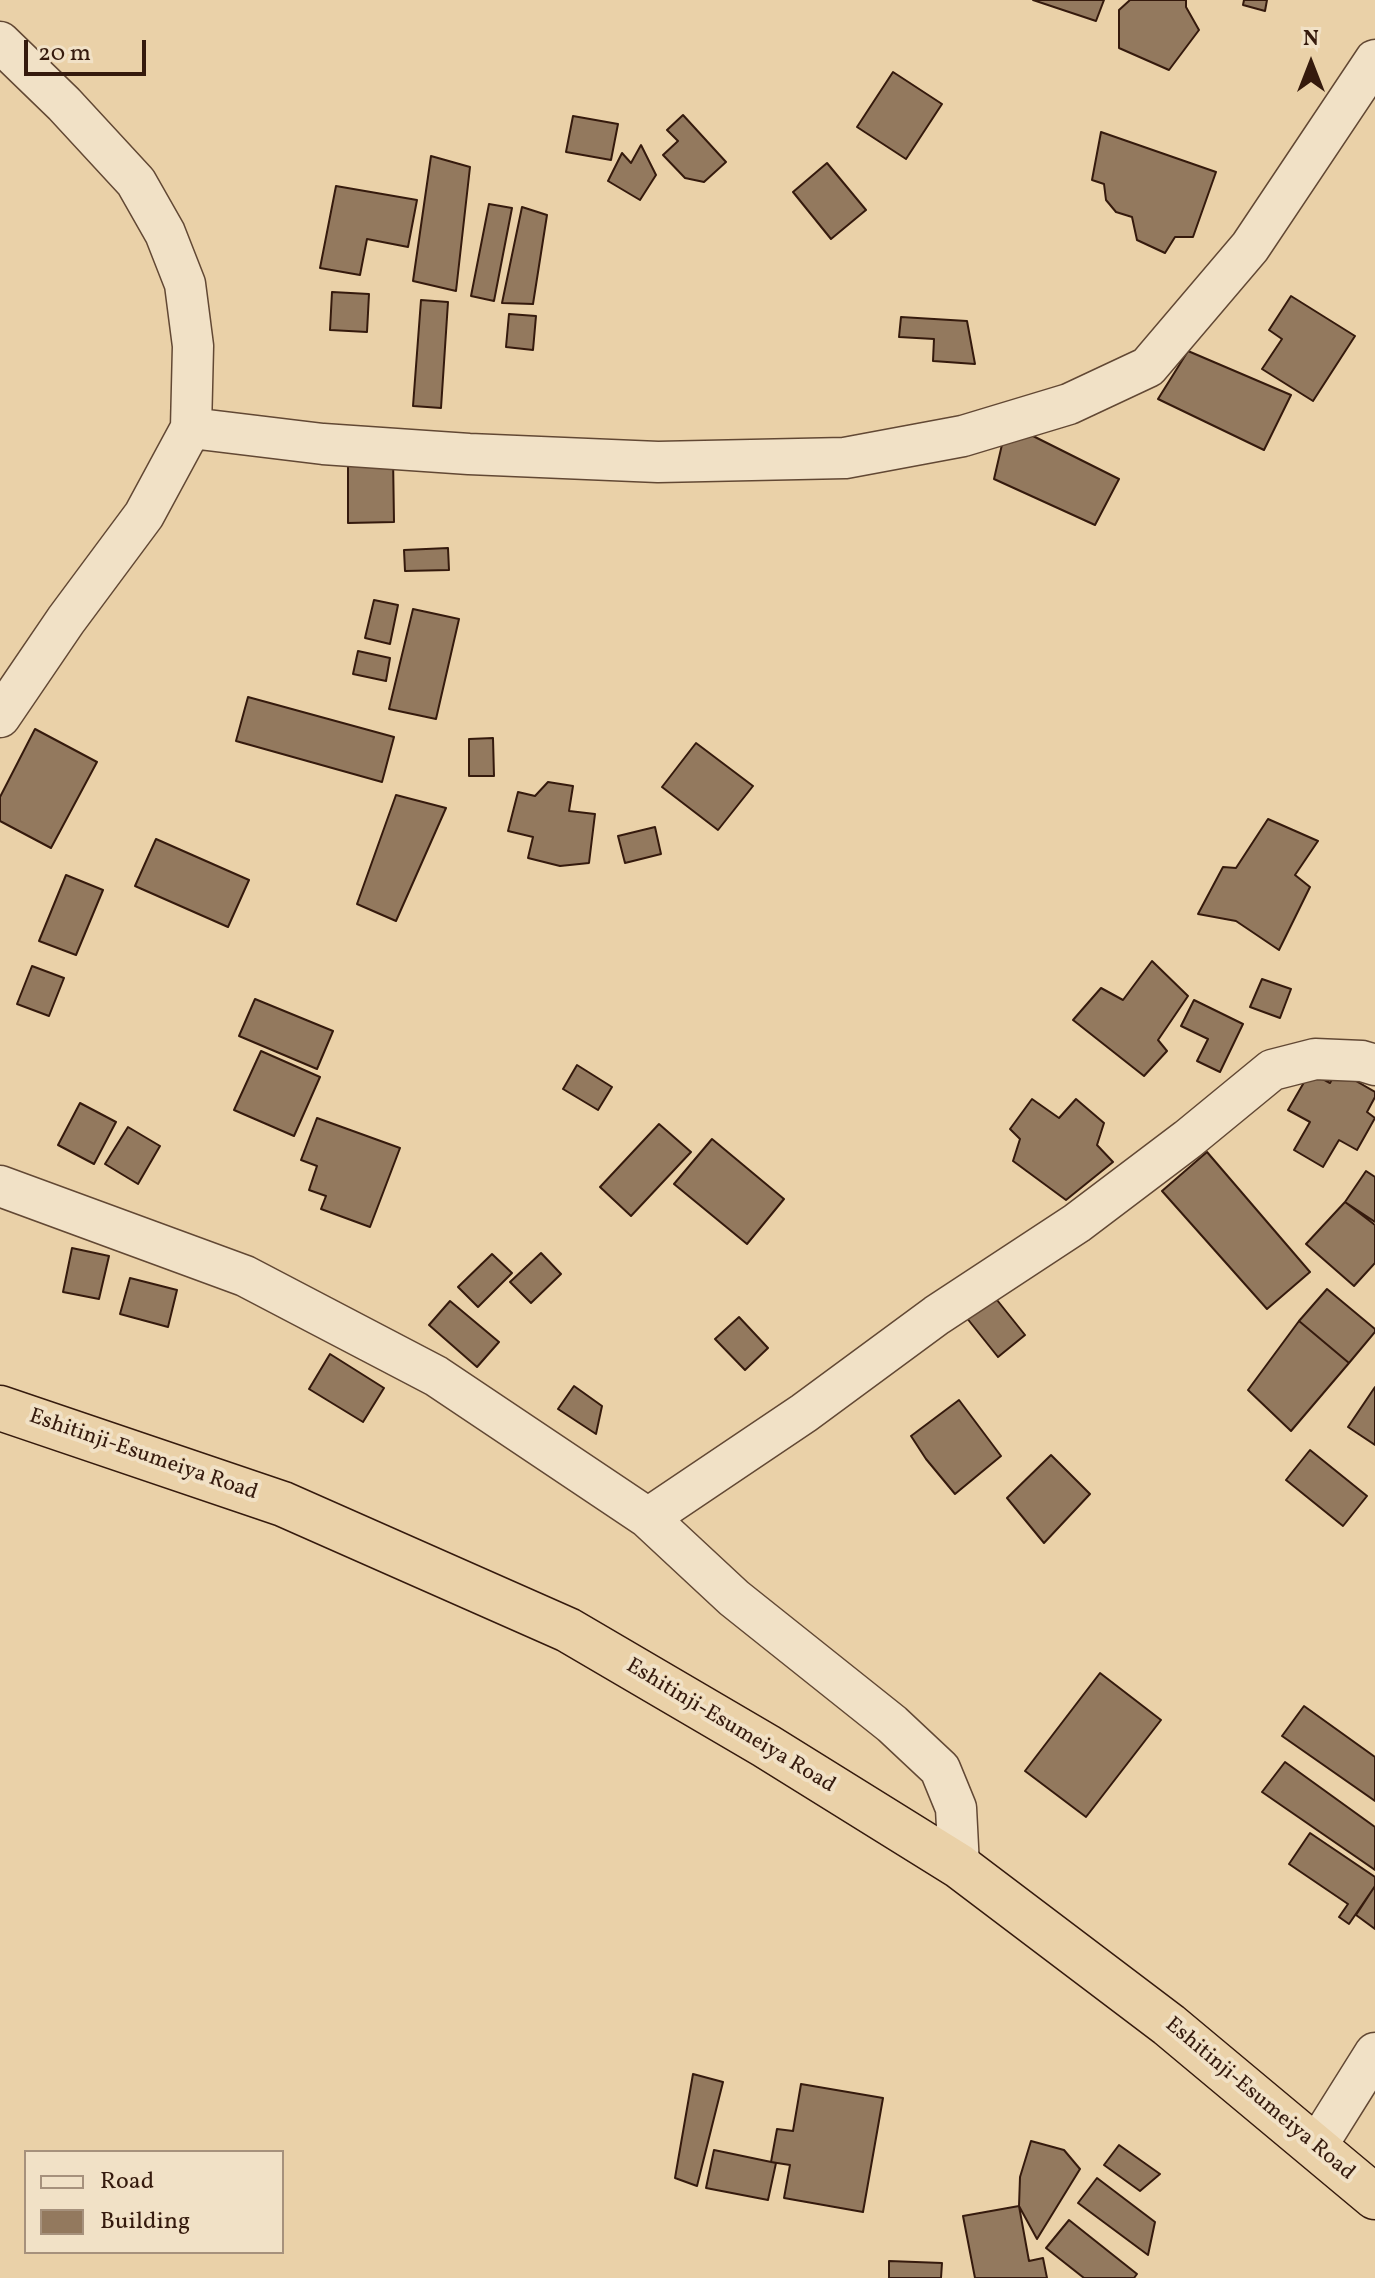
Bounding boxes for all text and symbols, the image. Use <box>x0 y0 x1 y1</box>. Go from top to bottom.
scale bar <box>28 24 150 74</box>
north arrow <box>1271 24 1351 104</box>
text: N <box>1303 24 1319 55</box>
text: 20 m <box>38 37 91 71</box>
street label: Eshitinji-Esumeiya Road <box>25 1404 261 1508</box>
street label: Eshitinji-Esumeiya Road <box>620 1654 840 1800</box>
street label: Eshitinji-Esumeiya Road <box>1159 2013 1359 2187</box>
legend <box>24 2150 284 2254</box>
text: Road <box>100 2165 154 2199</box>
text: Building <box>100 2205 190 2239</box>

